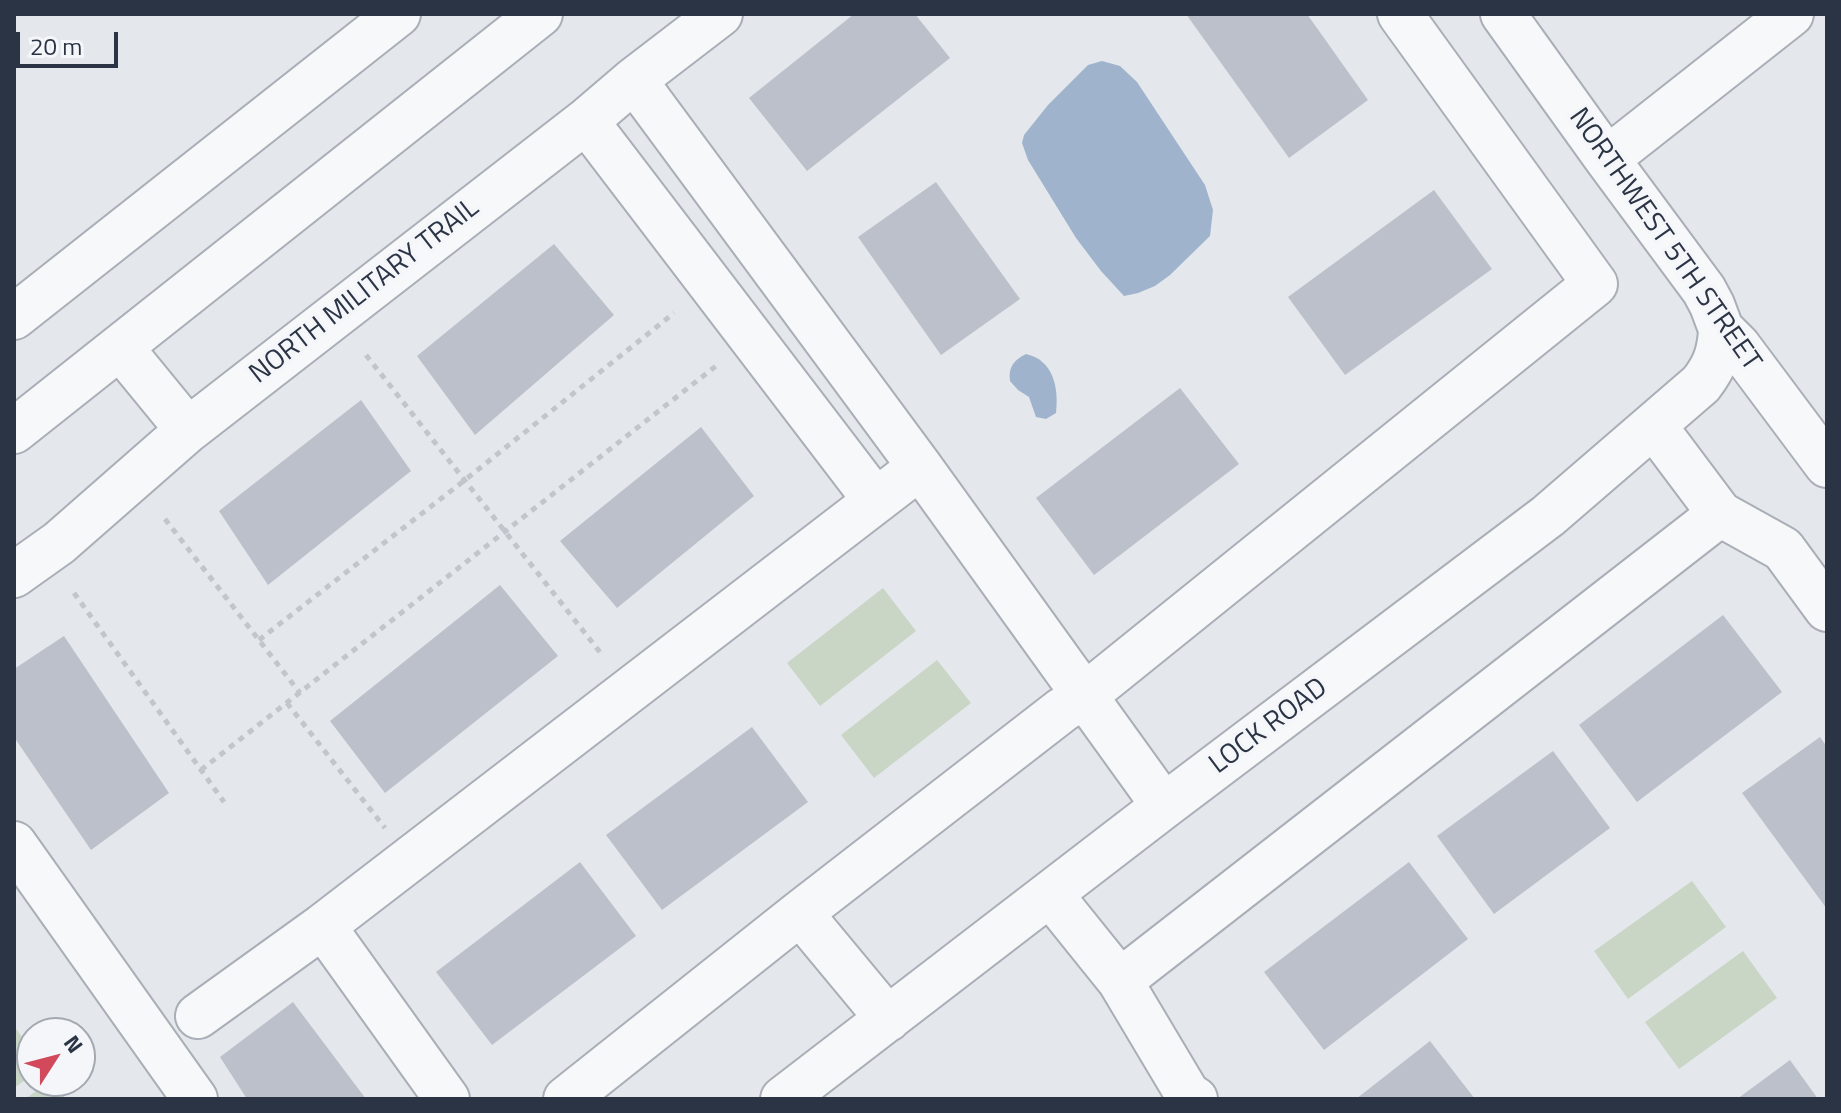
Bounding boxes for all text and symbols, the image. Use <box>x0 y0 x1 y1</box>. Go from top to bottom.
scale bar <box>20 16 122 66</box>
text: 20 m <box>30 28 82 64</box>
street label: NORTHWEST 5TH STREET <box>1561 102 1767 378</box>
street label: NORTH MILITARY TRAIL <box>244 192 486 392</box>
street label: LOCK ROAD <box>1203 672 1335 782</box>
north arrow <box>16 1017 96 1097</box>
text: N <box>56 1028 92 1060</box>

